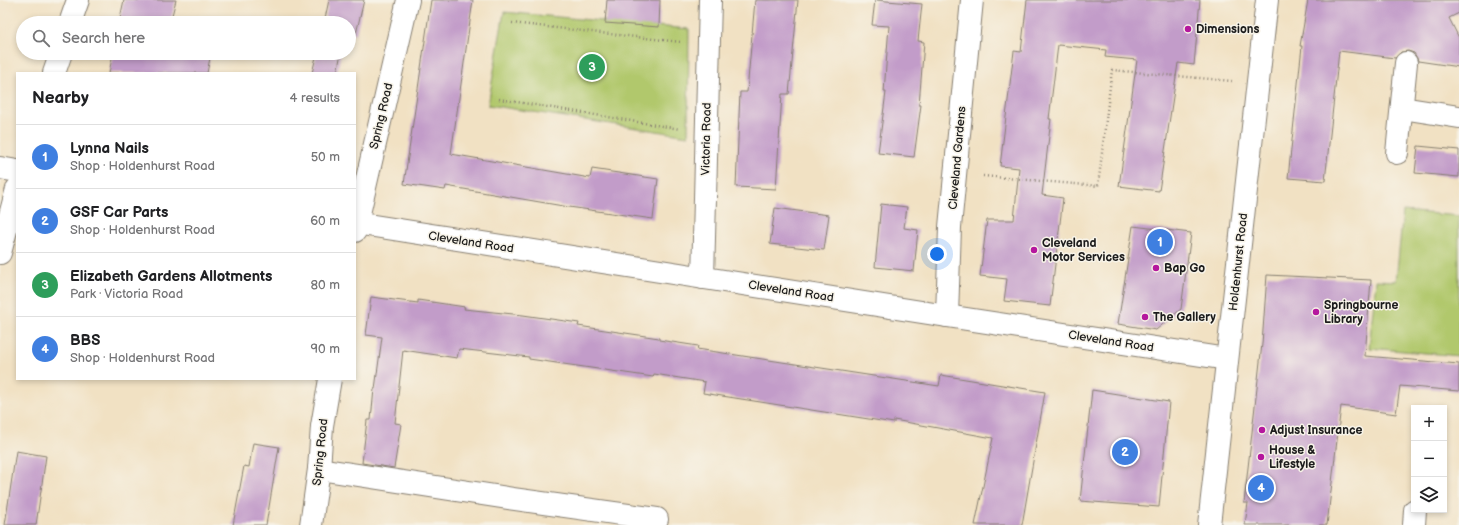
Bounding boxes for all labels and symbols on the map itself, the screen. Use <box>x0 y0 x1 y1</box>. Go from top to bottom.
place label: Dimensions <box>1196 22 1260 37</box>
marker: Dimensions <box>1183 24 1193 34</box>
pin: 3 <box>579 52 605 82</box>
street label: Spring Road <box>367 82 396 151</box>
street label: Victoria Road <box>698 102 715 176</box>
street label: Cleveland Gardens <box>946 106 969 210</box>
street label: Holdenhurst Road <box>1226 212 1251 312</box>
pin: 1 <box>1147 227 1173 257</box>
street label: Cleveland Road <box>427 228 515 257</box>
place label: Cleveland Motor Services <box>1042 236 1125 265</box>
your location <box>927 244 947 264</box>
marker: Cleveland Motor Services <box>1029 245 1039 255</box>
place label: Bap Go <box>1164 261 1205 276</box>
marker: Bap Go <box>1151 263 1161 273</box>
street label: Cleveland Road <box>747 277 835 306</box>
place label: Springbourne Library <box>1324 298 1399 327</box>
marker: Springbourne Library <box>1311 307 1321 317</box>
place label: The Gallery <box>1153 310 1216 325</box>
marker: The Gallery <box>1140 312 1150 322</box>
street label: Cleveland Road <box>1067 327 1155 356</box>
street label: Spring Road <box>310 418 331 486</box>
place label: Adjust Insurance <box>1269 423 1363 438</box>
marker: Adjust Insurance <box>1257 425 1267 435</box>
pin: 2 <box>1112 437 1138 467</box>
place label: House & Lifestyle <box>1269 443 1315 472</box>
marker: House & Lifestyle <box>1256 452 1266 462</box>
pin: 4 <box>1248 473 1274 503</box>

